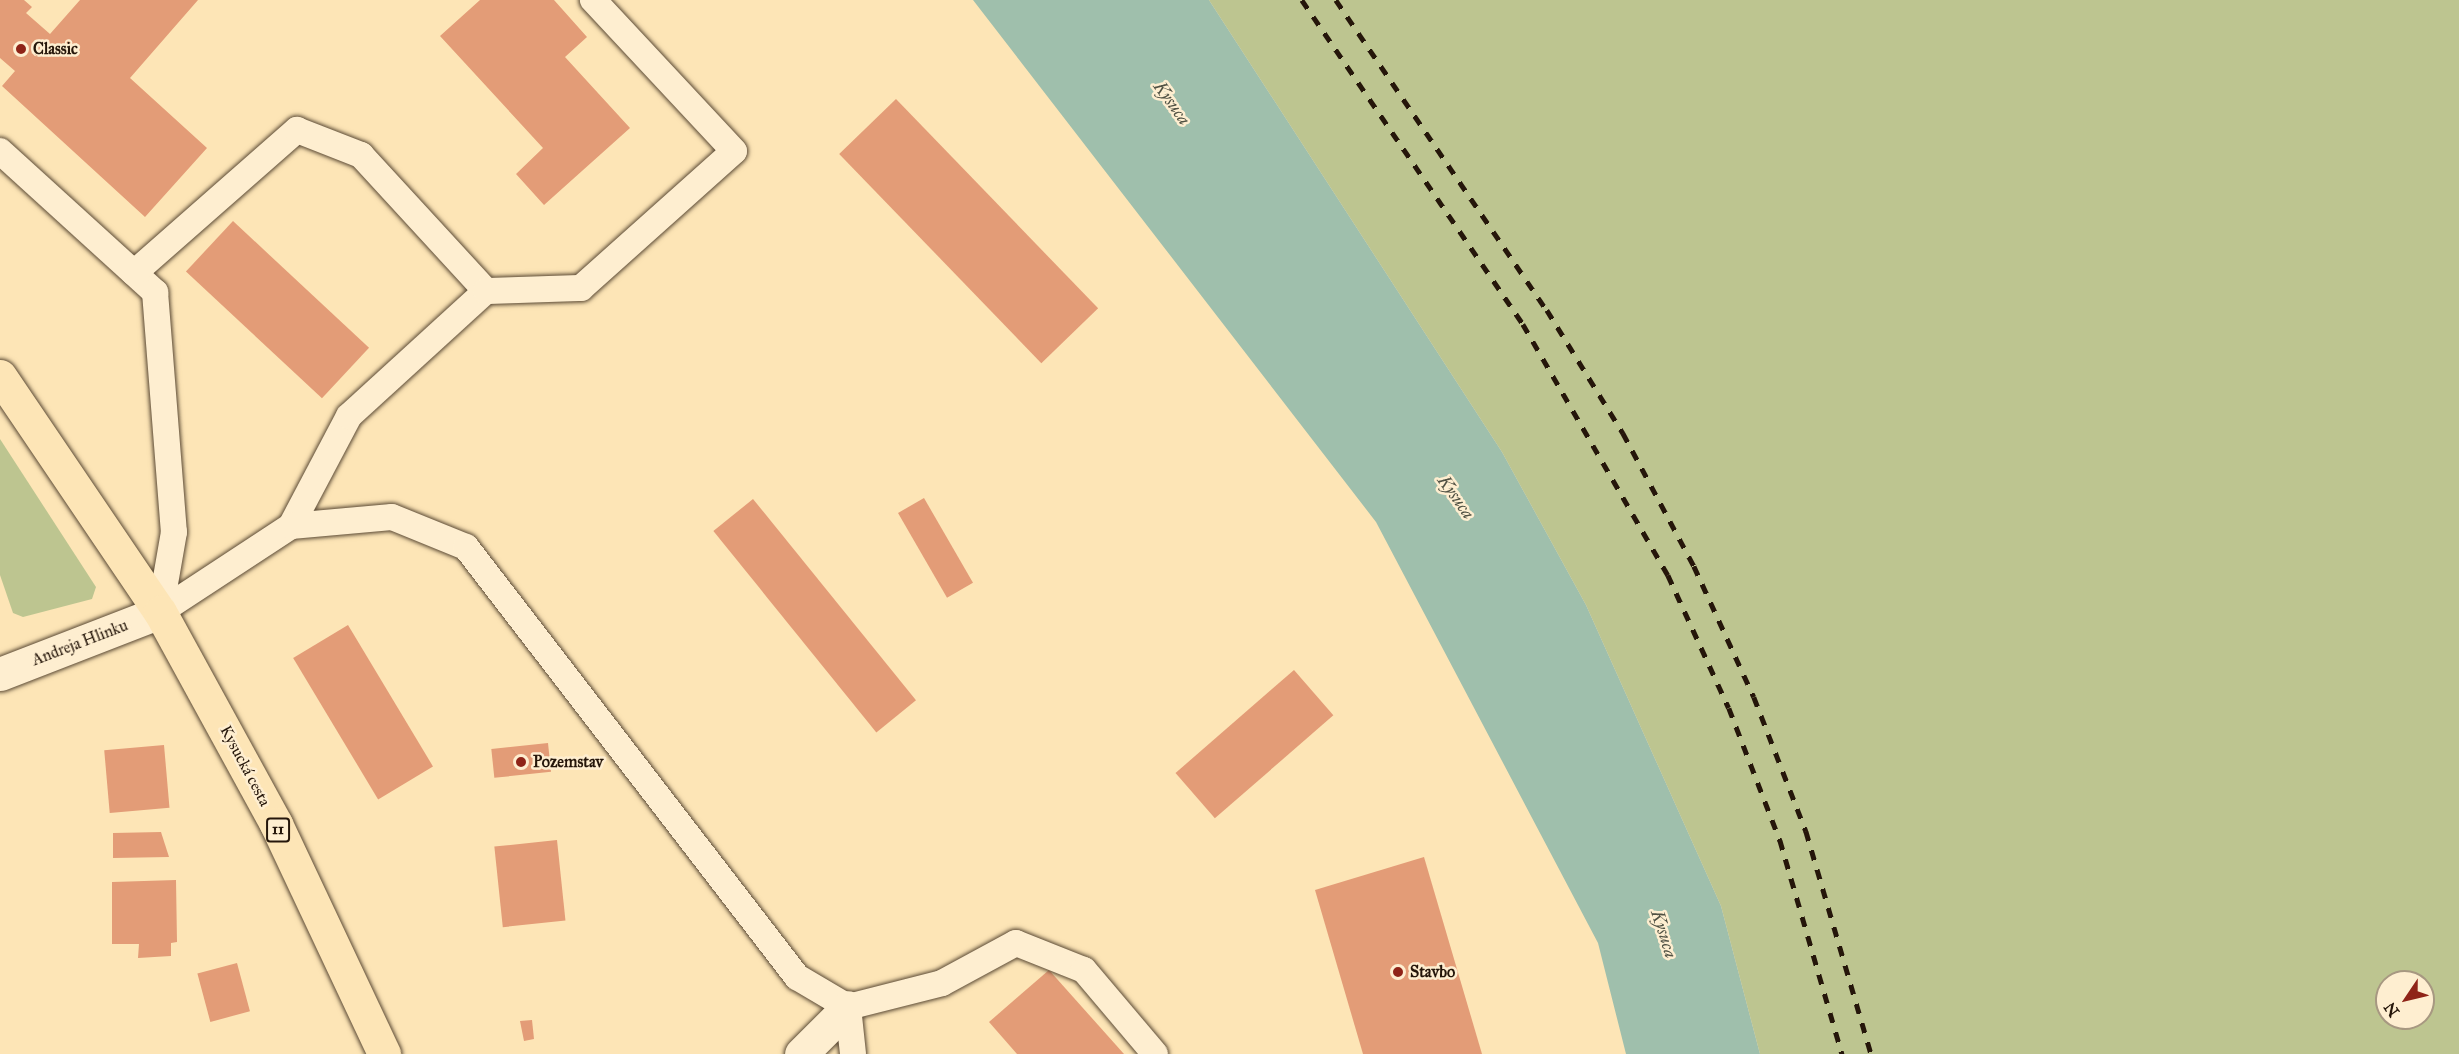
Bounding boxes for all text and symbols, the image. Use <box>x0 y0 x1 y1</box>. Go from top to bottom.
place label: Classic <box>33 39 78 59</box>
marker: Classic <box>14 42 28 56</box>
water label: Kysuca <box>1149 77 1195 129</box>
water label: Kysuca <box>1433 471 1479 523</box>
street label: Andreja Hlinku <box>29 616 131 670</box>
street label: Kysucká cesta <box>216 722 274 810</box>
place label: Pozemstav <box>533 752 603 772</box>
marker: Pozemstav <box>514 755 528 769</box>
road number: 11 <box>266 818 290 842</box>
water label: Kysuca <box>1646 907 1682 961</box>
place label: Stavbo <box>1410 962 1455 982</box>
marker: Stavbo <box>1391 965 1405 979</box>
north arrow <box>2375 970 2435 1030</box>
text: N <box>2380 998 2403 1020</box>

